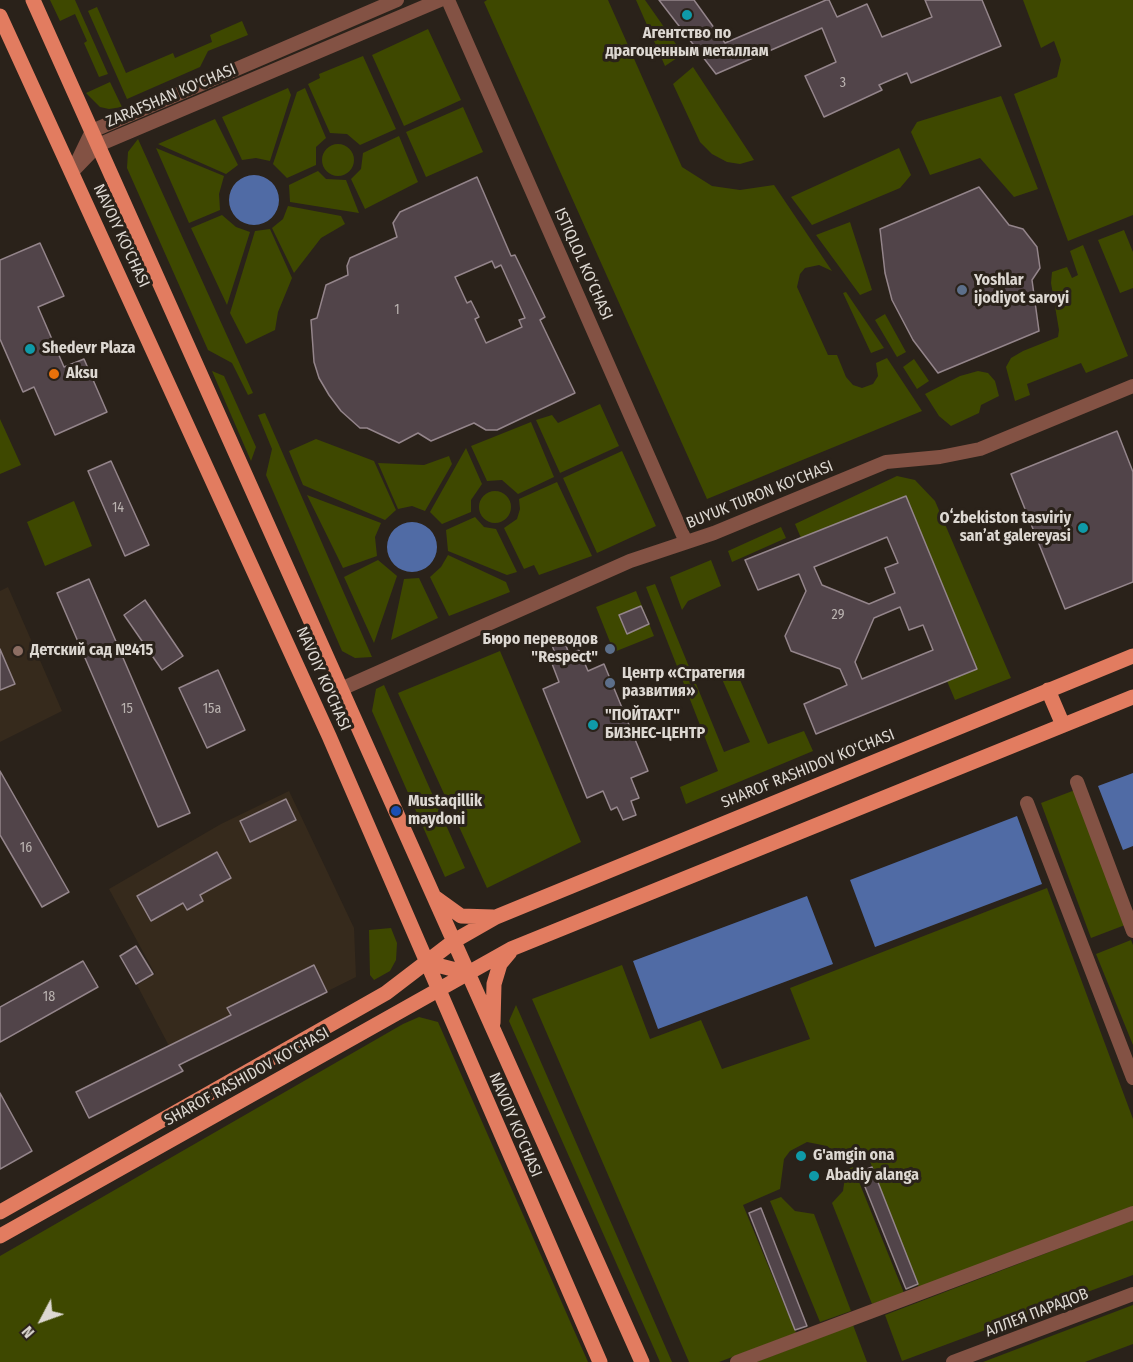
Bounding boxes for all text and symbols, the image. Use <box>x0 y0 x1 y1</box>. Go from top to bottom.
marker: Агентство по драгоценным металлам <box>680 8 694 22</box>
place label: Агентство по драгоценным металлам <box>605 24 769 62</box>
street label: ZARAFSHAN KO'CHASI <box>103 60 239 132</box>
house number: 3 <box>840 75 846 91</box>
street label: NAVOIY KO'CHASI <box>89 181 153 291</box>
street label: ISTIQLOL KO‘CHASI <box>550 205 616 323</box>
place label: Yoshlar ijodiyot saroyi <box>974 271 1069 309</box>
marker: Yoshlar ijodiyot saroyi <box>955 283 969 297</box>
house number: 1 <box>394 302 400 318</box>
place label: Shedevr Plaza <box>42 339 135 359</box>
marker: Shedevr Plaza <box>23 342 37 356</box>
place label: Aksu <box>66 364 98 384</box>
marker: Aksu <box>47 367 61 381</box>
street label: BUYUK TURON KO'CHASI <box>684 457 836 533</box>
house number: 14 <box>112 500 124 516</box>
place label: Oʻzbekiston tasviriy sanʼat galereyasi <box>940 509 1071 547</box>
marker: Oʻzbekiston tasviriy sanʼat galereyasi <box>1076 521 1090 535</box>
house number: 29 <box>832 607 844 623</box>
street label: NAVOIY KO'CHASI <box>291 624 355 734</box>
place label: Бюро переводов "Respect" <box>483 630 598 668</box>
place label: Детский сад №415 <box>30 641 153 661</box>
marker: Бюро переводов "Respect" <box>603 642 617 656</box>
marker: Детский сад №415 <box>11 644 25 658</box>
place label: Центр «Стратегия развития» <box>622 664 745 702</box>
marker: Центр «Стратегия развития» <box>603 676 617 690</box>
house number: 15 <box>121 701 133 717</box>
house number: 15a <box>203 701 221 717</box>
place label: "ПОЙТАХТ" БИЗНЕС-ЦЕНТР <box>605 706 705 744</box>
marker: "ПОЙТАХТ" БИЗНЕС-ЦЕНТР <box>586 718 600 732</box>
street label: SHAROF RASHIDOV KO'CHASI <box>718 725 898 813</box>
place label: Mustaqillik maydoni <box>408 792 482 830</box>
marker: Mustaqillik maydoni <box>389 804 403 818</box>
house number: 16 <box>20 840 32 856</box>
house number: 18 <box>43 989 55 1005</box>
street label: SHAROF RASHIDOV KO'CHASI <box>161 1024 333 1130</box>
street label: NAVOIY KO'CHASI <box>484 1070 546 1180</box>
place label: G'amgin ona <box>813 1146 894 1166</box>
marker: G'amgin ona <box>794 1149 808 1163</box>
place label: Abadiy alanga <box>826 1166 919 1186</box>
marker: Abadiy alanga <box>807 1169 821 1183</box>
street label: АЛЛЕЯ ПАРАДОВ <box>983 1285 1091 1341</box>
north arrow <box>12 1290 72 1350</box>
text: N <box>18 1322 38 1342</box>

